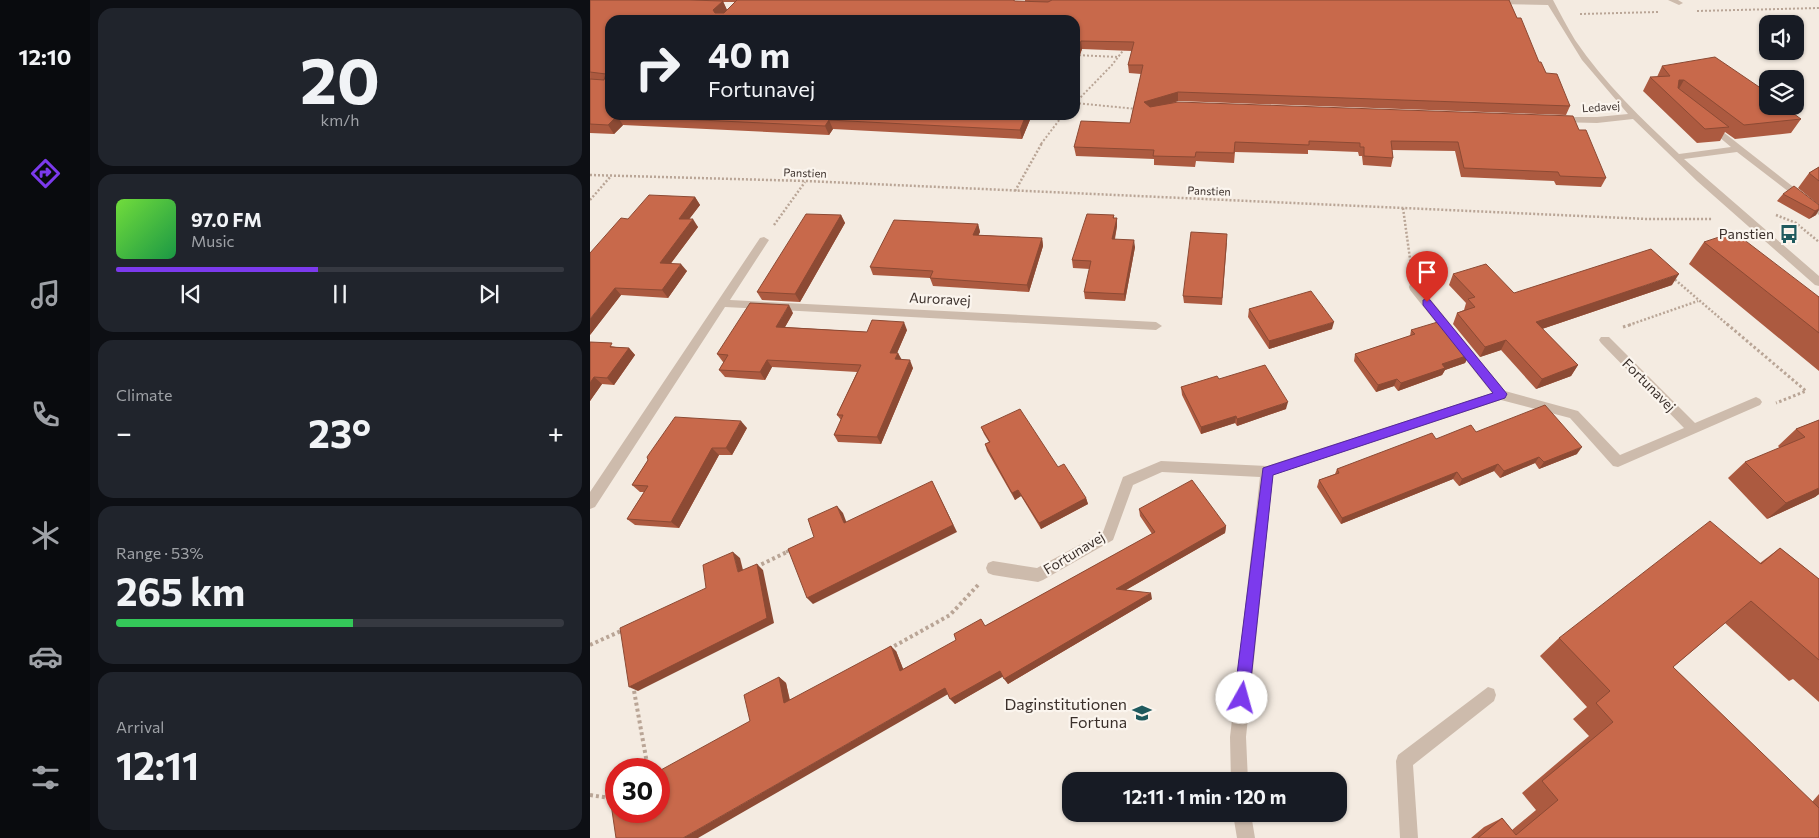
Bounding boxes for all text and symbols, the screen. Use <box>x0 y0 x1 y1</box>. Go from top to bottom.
map controls <box>1759 15 1804 115</box>
button: sound <box>1759 15 1804 60</box>
text: 40 m <box>708 32 790 75</box>
icon: right <box>625 35 690 100</box>
text: 20 <box>300 38 380 117</box>
text: 12:10 <box>19 43 71 70</box>
button: layers <box>1759 70 1804 115</box>
text: Fortunavej <box>708 75 815 102</box>
street label: Ledavej <box>1581 99 1621 114</box>
text: km/h <box>321 110 359 129</box>
icon: directions <box>28 156 63 191</box>
street label: Panstien <box>783 165 827 180</box>
street label: Panstien <box>1187 183 1231 198</box>
text: 97.0 FM <box>191 208 262 231</box>
bus stop icon: Panstien <box>1778 223 1800 245</box>
place label: Panstien <box>1719 225 1774 242</box>
text: Music <box>191 231 235 250</box>
pin <box>1406 251 1448 302</box>
icon: arrive <box>1413 258 1441 286</box>
icon: music <box>28 277 63 312</box>
icon: previous <box>177 280 205 308</box>
icon: pause <box>326 280 354 308</box>
icon: next <box>475 280 503 308</box>
street label: Auroravej <box>909 288 971 309</box>
street label: Fortunavej <box>1619 354 1680 415</box>
text: Climate <box>116 385 172 404</box>
icon: phone <box>28 397 63 432</box>
text: 23° <box>308 409 371 456</box>
text: − <box>116 415 132 449</box>
text: + <box>548 415 564 449</box>
icon: climate <box>28 518 63 553</box>
street label: Fortunavej <box>1040 528 1107 577</box>
text: Range · 53% <box>116 543 203 562</box>
text: 265 km <box>116 567 245 614</box>
icon: car <box>28 639 63 674</box>
position arrow <box>1215 671 1267 723</box>
place label: Daginstitutionen Fortuna <box>1004 694 1127 731</box>
school or university icon: Daginstitutionen Fortuna <box>1131 702 1153 724</box>
text: Arrival <box>116 717 164 736</box>
text: 12:11 <box>116 741 199 788</box>
speed limit sign: 30 <box>605 758 670 823</box>
icon: filters <box>28 760 63 795</box>
text: 12:11 · 1 min · 120 m <box>1123 785 1286 808</box>

